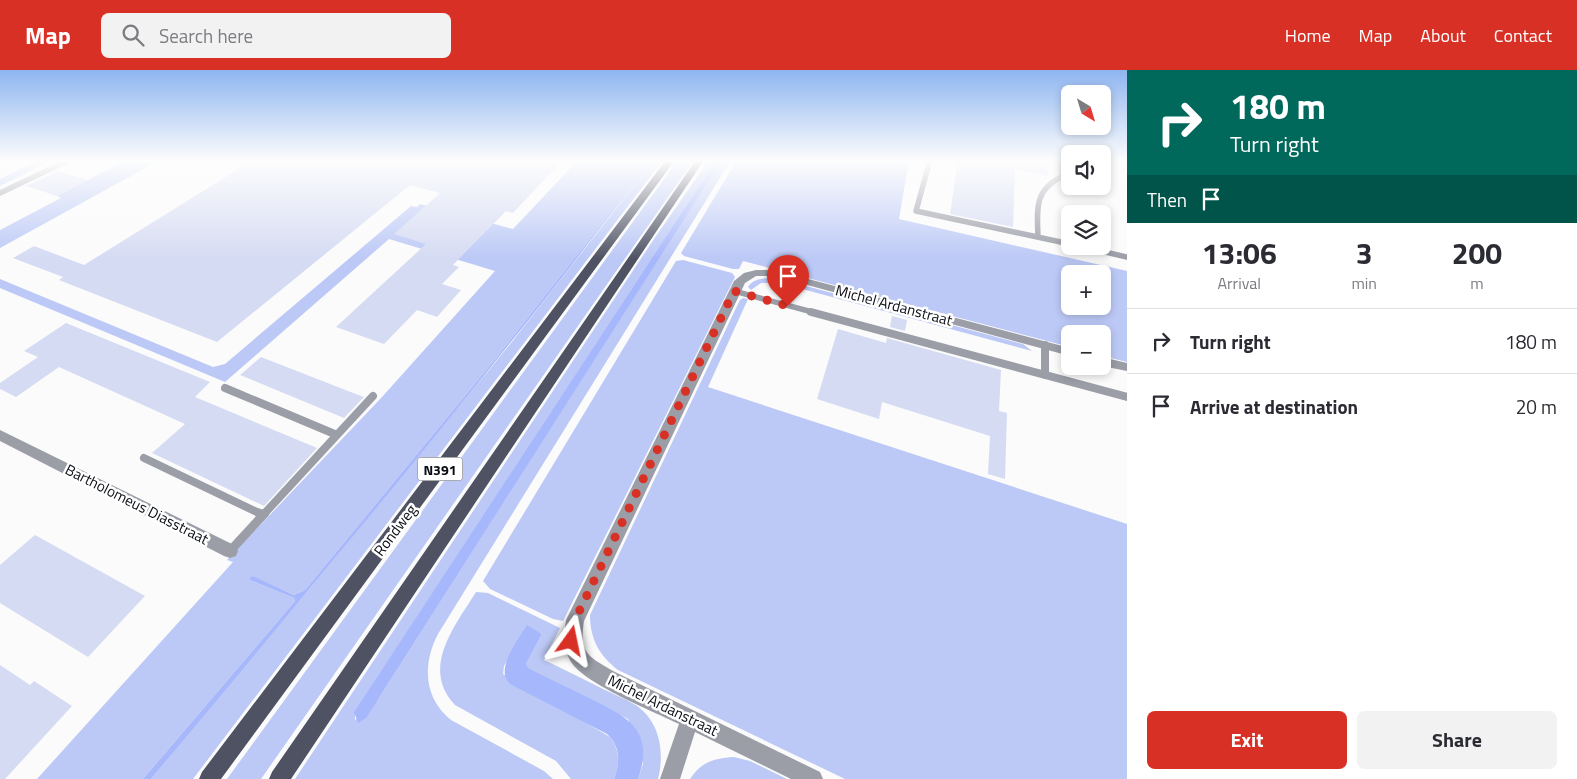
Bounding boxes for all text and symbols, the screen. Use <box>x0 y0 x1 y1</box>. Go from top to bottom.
search box <box>101 13 451 58</box>
text: Map <box>25 17 71 53</box>
icon: search <box>119 21 147 49</box>
text: Search here <box>159 21 253 50</box>
text: Home <box>1285 22 1331 49</box>
text: Map <box>1359 22 1392 49</box>
text: About <box>1420 22 1466 49</box>
text: Contact <box>1494 22 1552 49</box>
text: 180 m <box>1230 79 1326 133</box>
north arrow <box>1061 85 1111 135</box>
map controls <box>1061 85 1111 375</box>
icon: right <box>1147 90 1212 155</box>
text: Turn right <box>1230 127 1319 161</box>
button: sound <box>1061 145 1111 195</box>
text: Then <box>1147 185 1187 214</box>
icon: arrive <box>1197 185 1225 213</box>
button: layers <box>1061 205 1111 255</box>
text: 13:06 <box>1202 230 1277 276</box>
text: 3 <box>1356 230 1373 276</box>
text: 200 <box>1452 230 1502 276</box>
pin <box>767 255 809 306</box>
icon: arrive <box>774 262 802 290</box>
button: + <box>1061 265 1111 315</box>
text: Arrival <box>1218 271 1261 295</box>
text: min <box>1351 271 1377 295</box>
text: m <box>1470 271 1484 295</box>
street label: Michel Ardanstraat <box>833 278 956 332</box>
button: − <box>1061 325 1111 375</box>
icon: right <box>1147 327 1175 355</box>
text: Turn right <box>1190 327 1271 356</box>
text: 180 m <box>1505 327 1557 356</box>
icon: arrive <box>1147 392 1175 420</box>
text: Arrive at destination <box>1190 392 1358 421</box>
text: 20 m <box>1516 392 1557 421</box>
street label: Bartholomeus Diasstraat <box>61 458 213 550</box>
road number: N391 <box>418 458 462 480</box>
street label: Rondweg <box>368 499 422 561</box>
position arrow <box>544 614 596 666</box>
street label: Michel Ardanstraat <box>604 668 723 742</box>
button: Exit <box>1147 711 1347 769</box>
button: Share <box>1357 711 1557 769</box>

